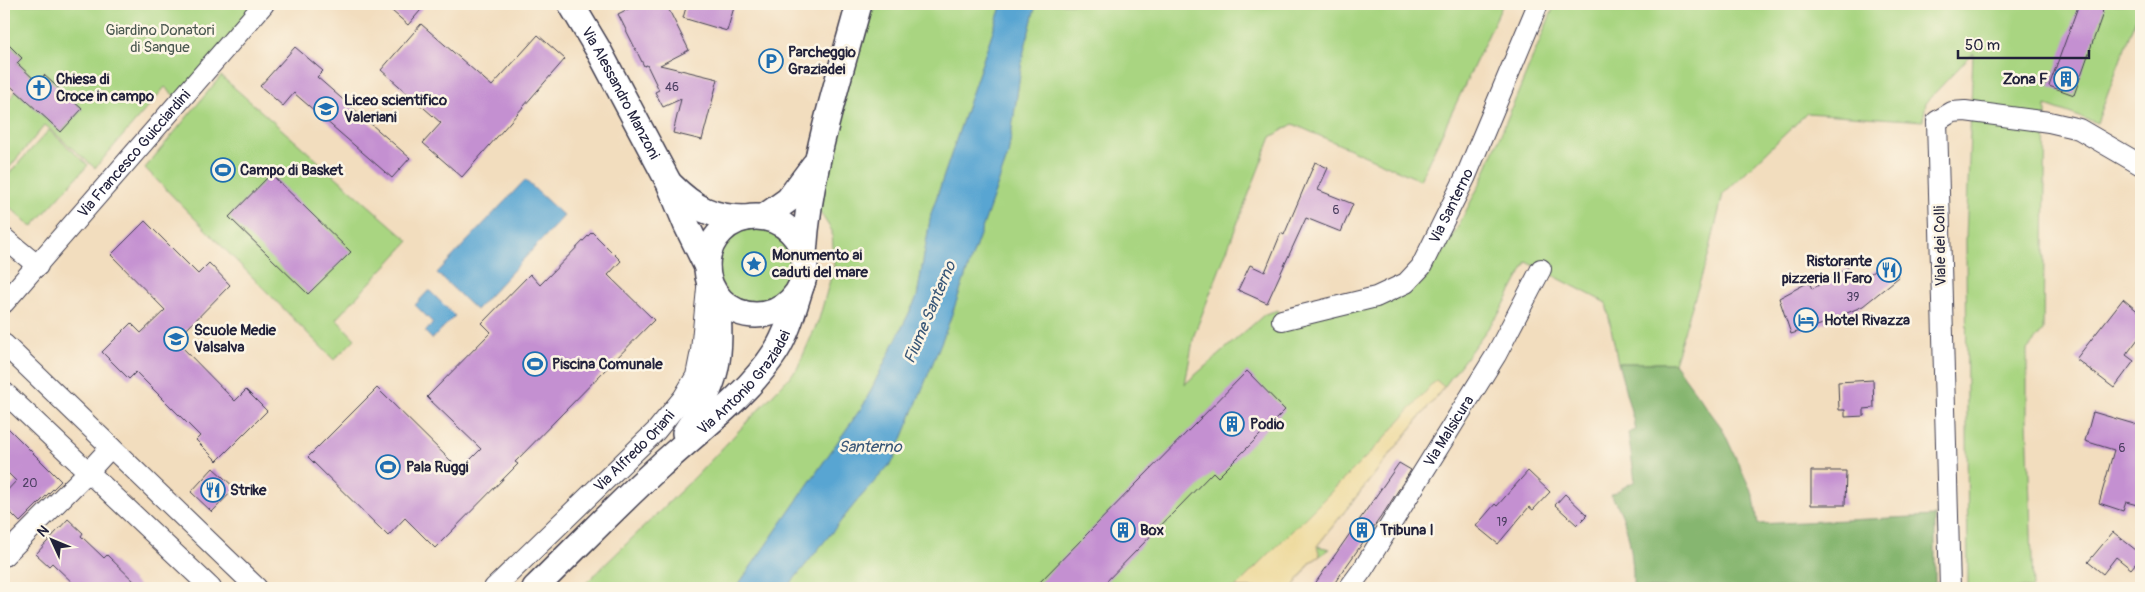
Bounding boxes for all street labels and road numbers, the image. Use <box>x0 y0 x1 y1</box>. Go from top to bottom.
street label: Via Alessandro Manzoni <box>577 24 664 163</box>
street label: Via Francesco Guicciardini <box>74 86 195 222</box>
street label: Via Santerno <box>1425 166 1478 247</box>
street label: Viale dei Colli <box>1930 205 1951 287</box>
street label: Via Antonio Graziadei <box>694 327 795 439</box>
street label: Via Malsicura <box>1420 392 1478 470</box>
street label: Via Alfredo Oriani <box>590 406 679 496</box>

